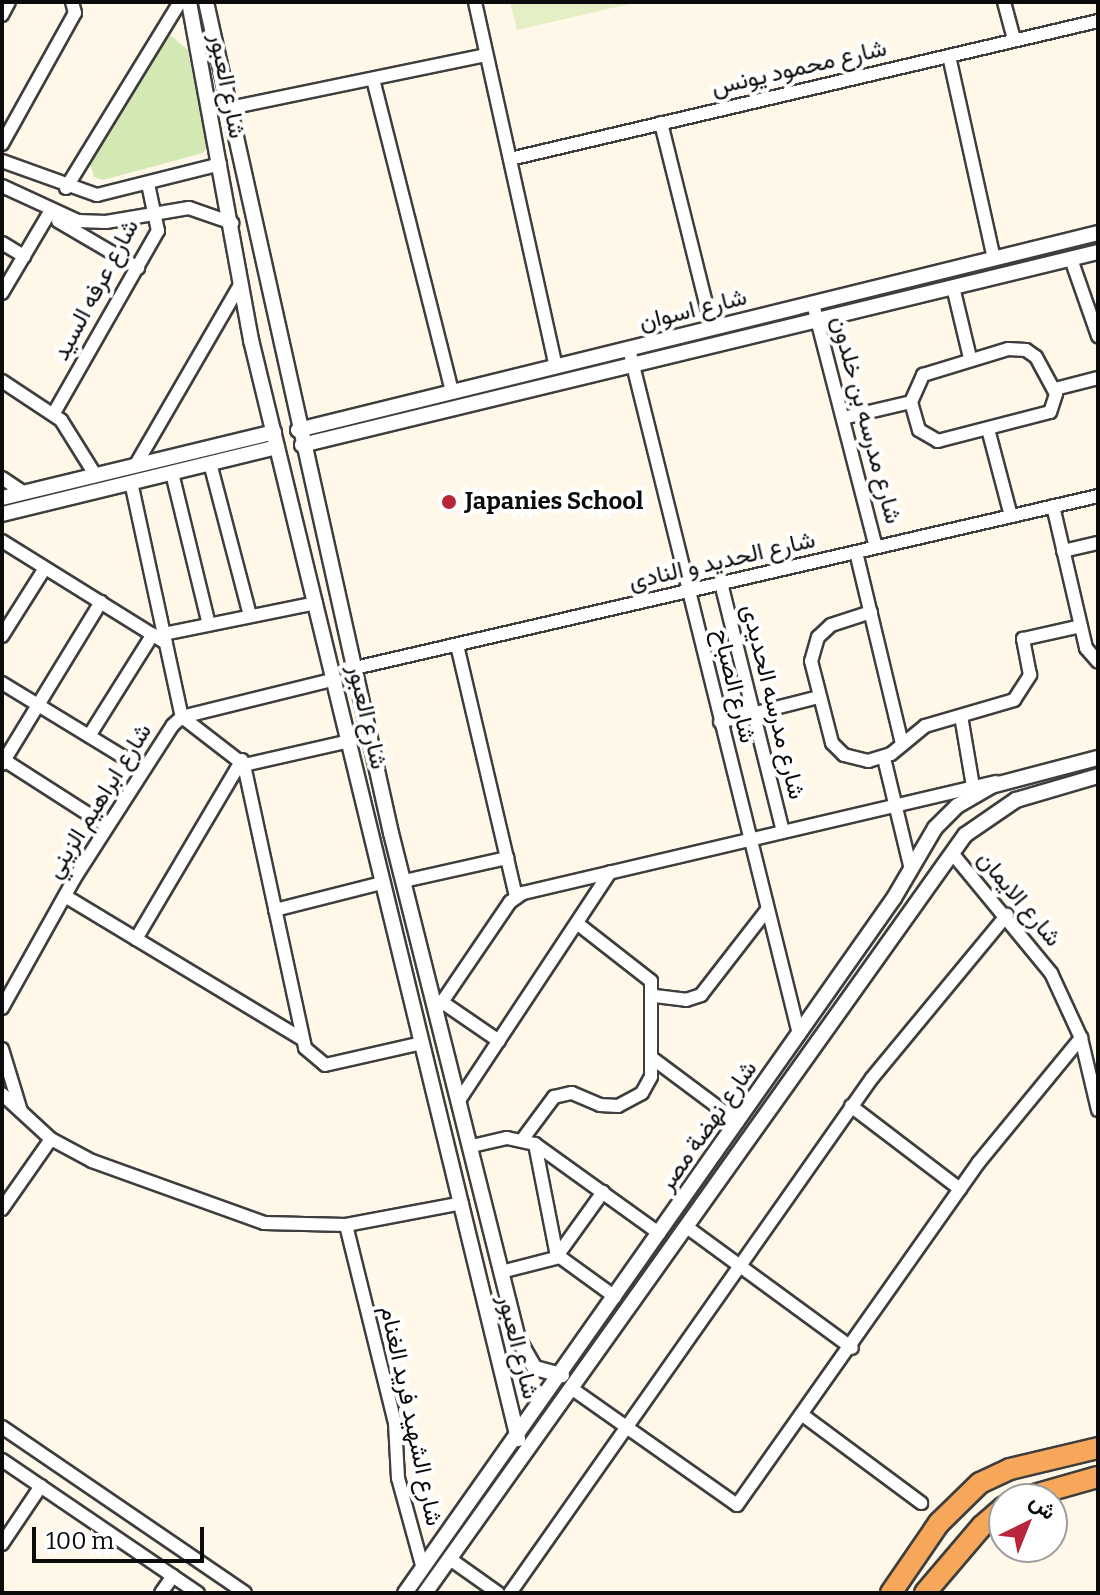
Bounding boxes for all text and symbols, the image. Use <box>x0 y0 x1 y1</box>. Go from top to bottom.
street label: شارع العبور <box>203 31 251 141</box>
street label: شارع محمود يونس <box>709 34 889 102</box>
street label: شارع عرفه السيد <box>47 215 145 365</box>
street label: شارع اسوان <box>636 283 750 337</box>
street label: شارع مدرسه بن خلدون <box>824 313 908 527</box>
place label: Japanies School <box>465 488 644 516</box>
marker: Japanies School <box>440 493 458 511</box>
street label: شارع الحديد و النادى <box>626 526 818 596</box>
street label: شارع مدرسه الحديدى <box>735 602 811 802</box>
street label: شارع الصباح <box>706 626 762 746</box>
street label: شارع العبور <box>341 662 393 772</box>
street label: شارع ابراهيم الزيني <box>40 718 158 884</box>
street label: شارع الايمان <box>971 845 1067 953</box>
street label: شارع نهضة مصر <box>652 1055 764 1197</box>
street label: شارع العبور <box>491 1292 545 1402</box>
street label: شارع الشهيد فريد الغنام <box>374 1303 448 1529</box>
north arrow <box>988 1483 1068 1563</box>
text: ش <box>1024 1488 1062 1525</box>
scale bar <box>36 1511 208 1561</box>
text: 100 m <box>46 1527 114 1555</box>

